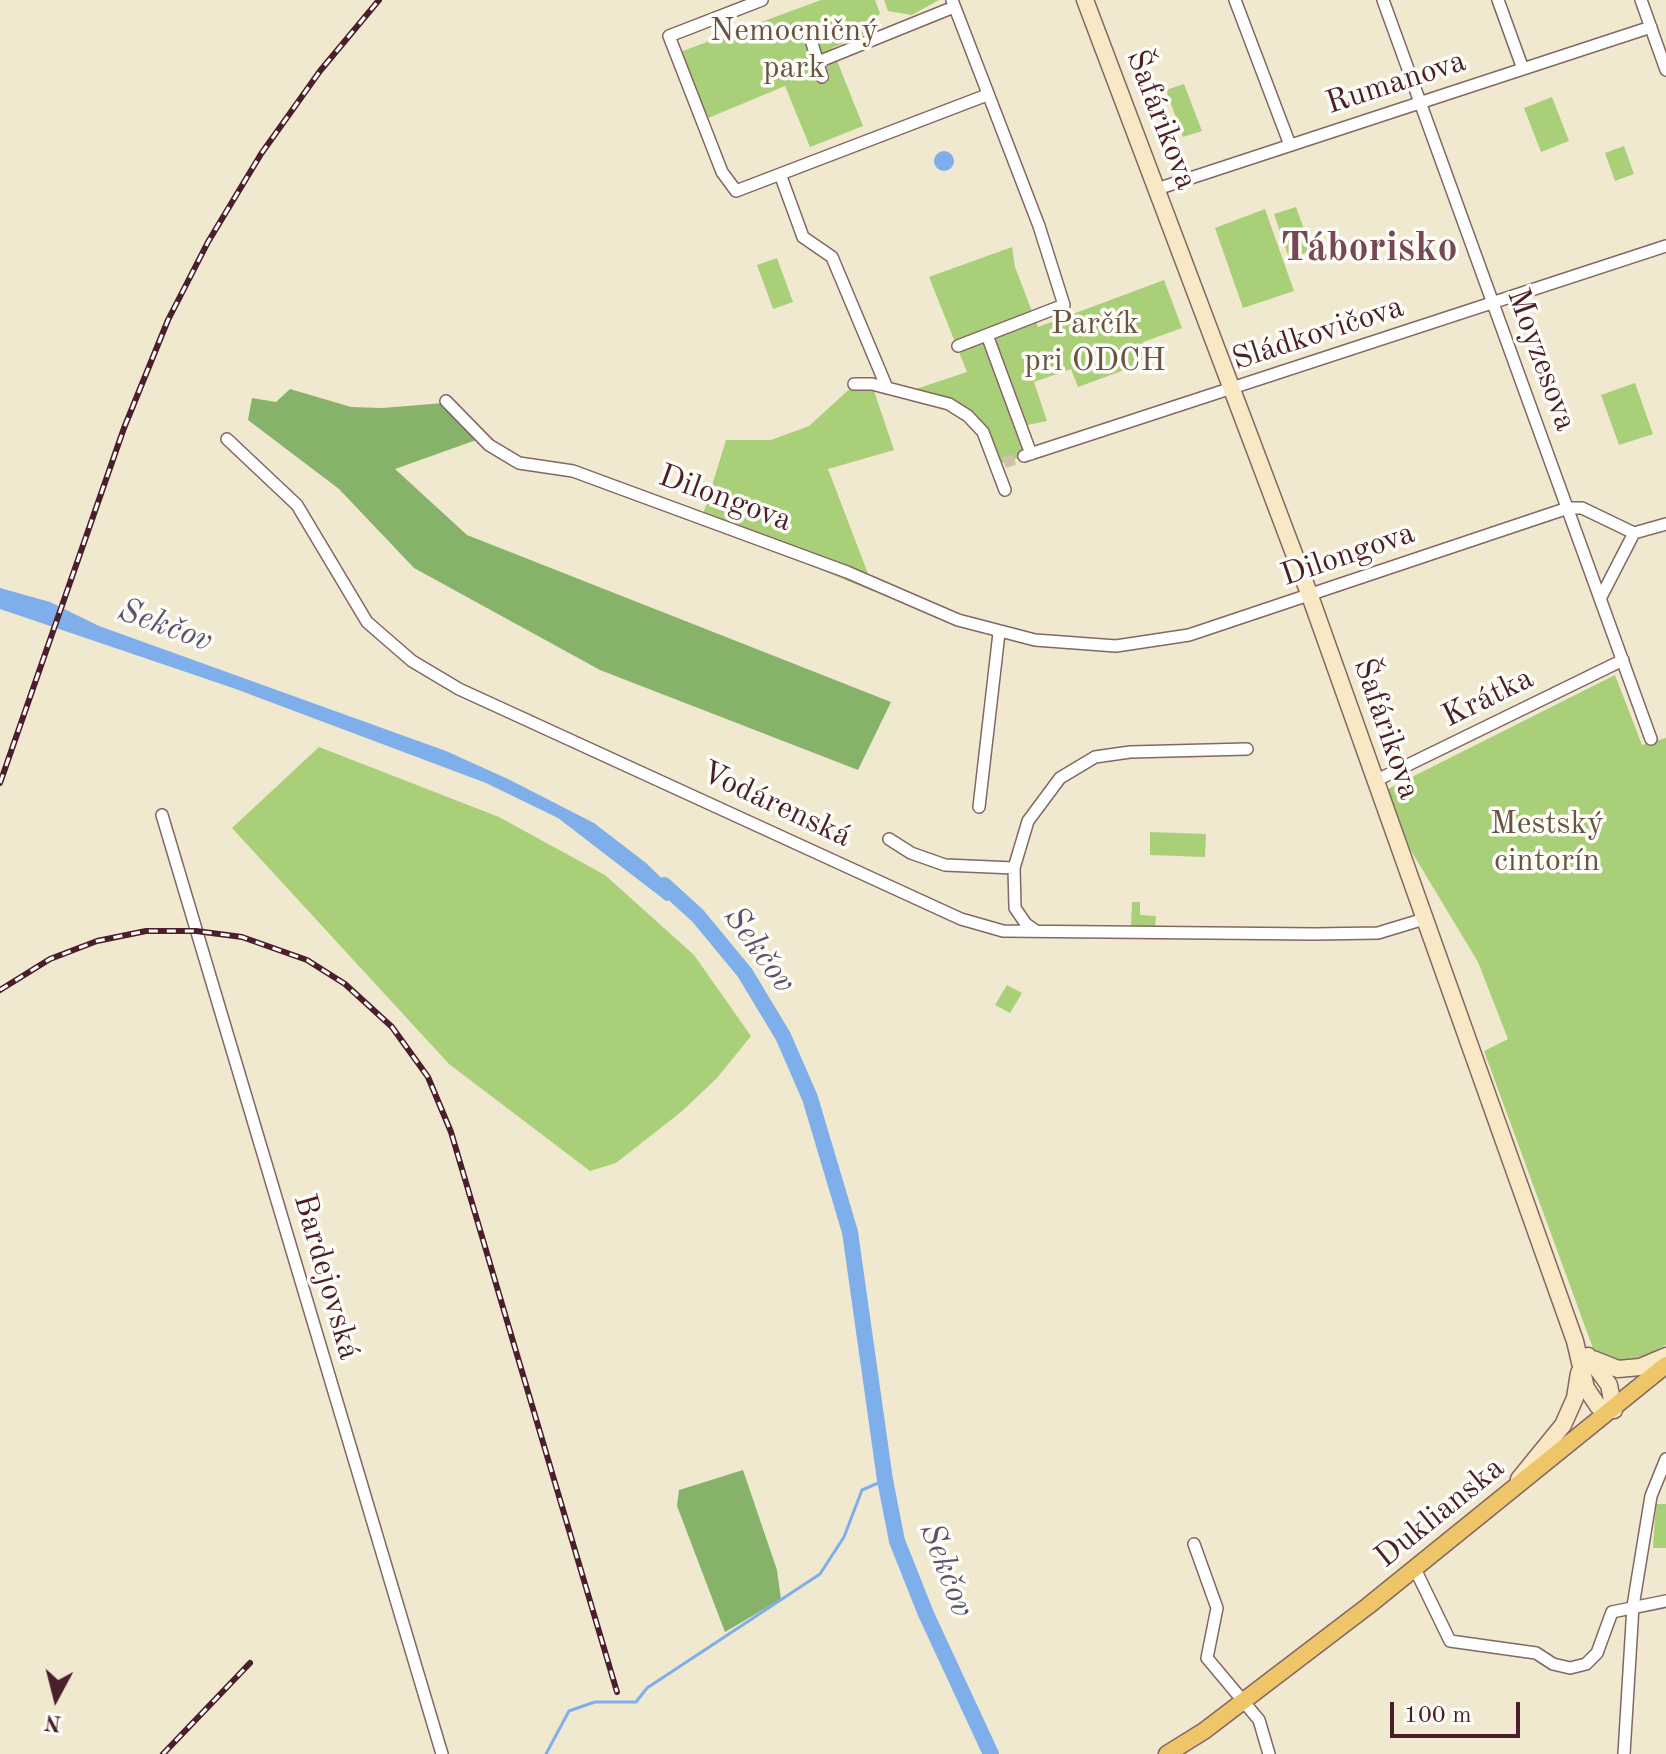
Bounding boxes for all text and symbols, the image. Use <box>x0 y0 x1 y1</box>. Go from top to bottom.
park label: Nemocničný park <box>710 13 878 88</box>
street label: Rumanova <box>1321 42 1471 124</box>
street label: Šafárikova <box>1117 45 1205 195</box>
district label: Táborisko <box>1280 226 1458 274</box>
street label: Moyzesova <box>1498 284 1584 436</box>
street label: Sládkovičova <box>1227 288 1409 380</box>
park label: Parčík pri ODCH <box>1024 306 1166 381</box>
street label: Dilongova <box>653 457 797 541</box>
street label: Dilongova <box>1276 514 1420 596</box>
water label: Sekčov <box>112 590 218 662</box>
street label: Šafárikova <box>1344 653 1428 805</box>
street label: Krátka <box>1436 660 1540 736</box>
street label: Vodárenská <box>695 753 857 857</box>
park label: Mestský cintorín <box>1490 806 1604 881</box>
water label: Sekčov <box>714 899 804 1001</box>
street label: Bardejovská <box>284 1190 368 1364</box>
street label: Duklianska <box>1368 1449 1512 1577</box>
water label: Sekčov <box>910 1517 982 1623</box>
north arrow <box>16 1658 96 1738</box>
scale bar <box>1394 1686 1524 1736</box>
text: 100 m <box>1404 1704 1472 1728</box>
text: N <box>43 1710 63 1734</box>

